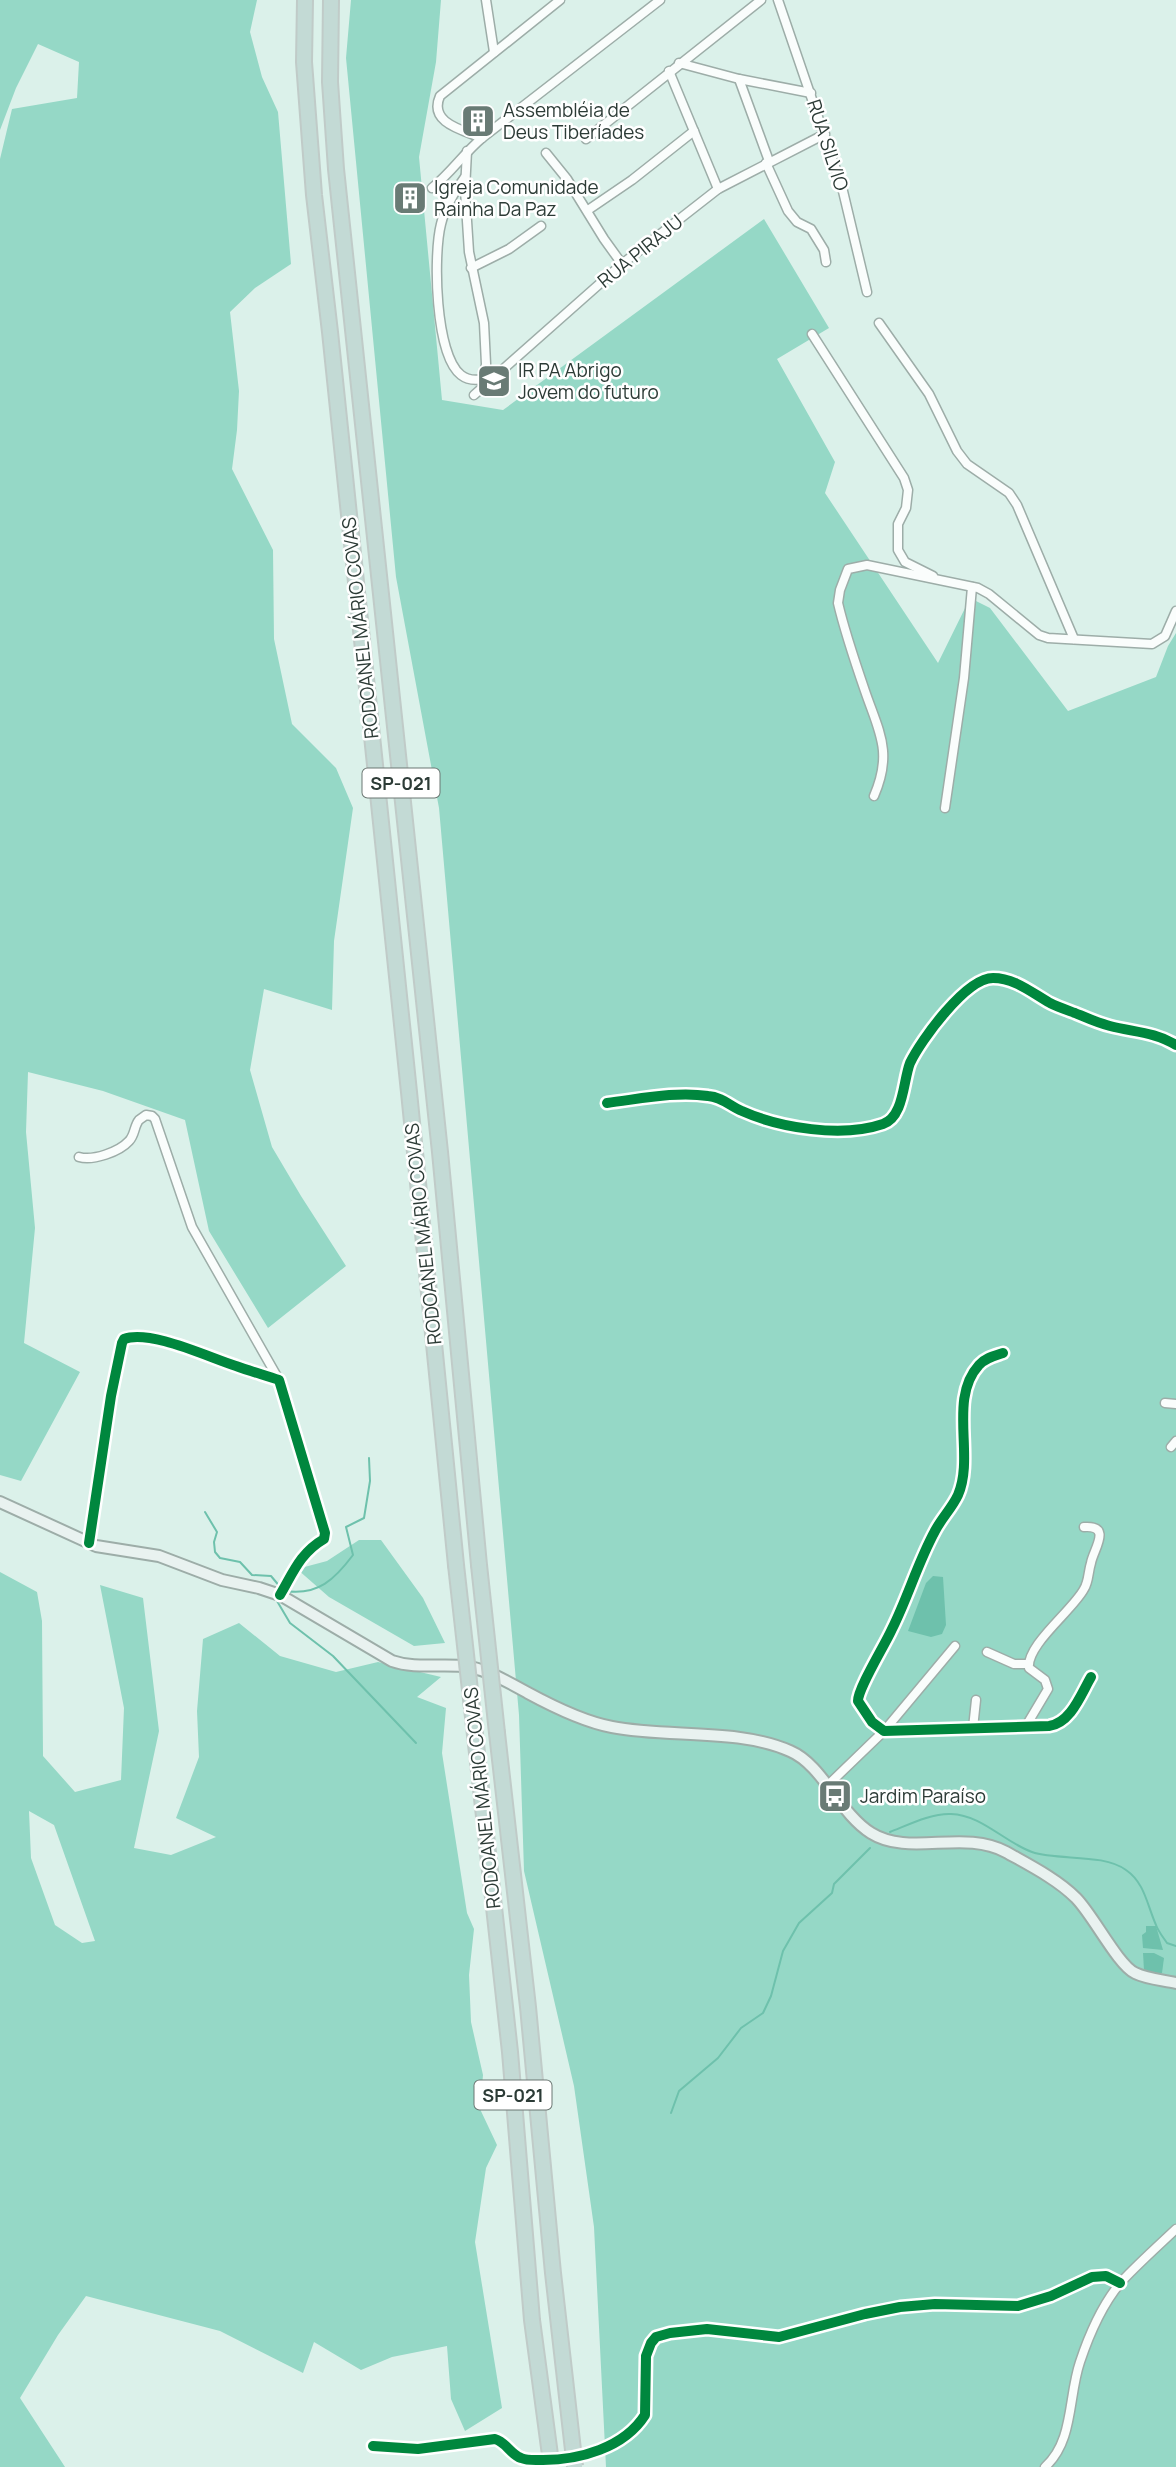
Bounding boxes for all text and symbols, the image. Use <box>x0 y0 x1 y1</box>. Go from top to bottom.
street label: RUA SILVIO <box>801 96 855 194</box>
place label: Assembléia de Deus Tiberíades <box>503 97 644 145</box>
building icon: Assembléia de Deus Tiberíades <box>459 102 497 140</box>
place label: Igreja Comunidade Rainha Da Paz <box>434 174 599 222</box>
building icon: Igreja Comunidade Rainha Da Paz <box>391 179 429 217</box>
street label: RUA PIRAJU <box>592 209 688 293</box>
place label: IR PA Abrigo Jovem do futuro <box>518 357 659 405</box>
school or university icon: IR PA Abrigo Jovem do futuro <box>475 362 513 400</box>
street label: RODOANEL MÁRIO COVAS <box>335 516 385 740</box>
road number: SP-021 <box>362 768 440 798</box>
street label: RODOANEL MÁRIO COVAS <box>398 1122 448 1346</box>
street label: RODOANEL MÁRIO COVAS <box>457 1686 507 1910</box>
bus stop icon: Jardim Paraíso <box>816 1777 854 1815</box>
place label: Jardim Paraíso <box>860 1783 986 1809</box>
road number: SP-021 <box>475 2080 552 2110</box>

